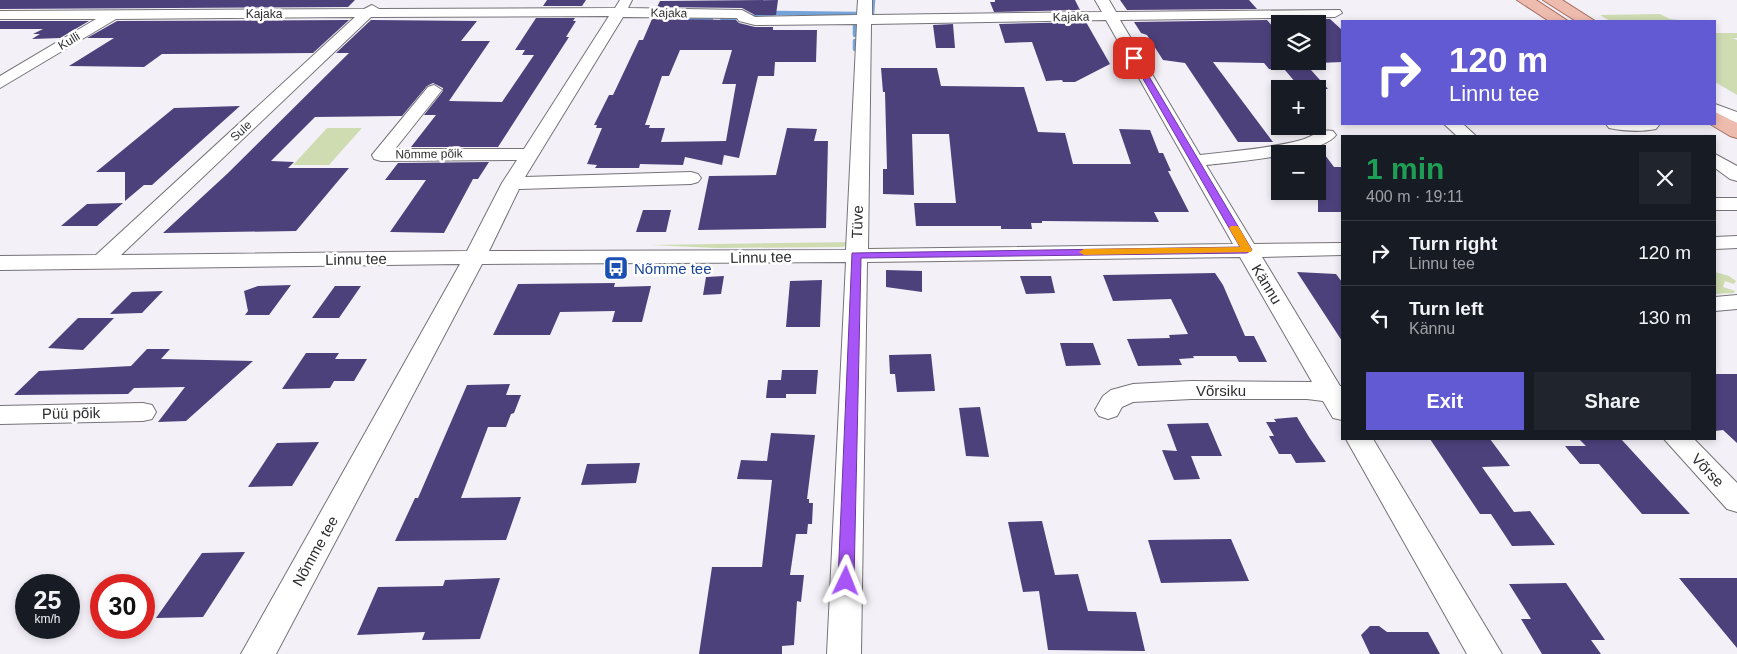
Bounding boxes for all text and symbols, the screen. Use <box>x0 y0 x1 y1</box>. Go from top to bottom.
street label: Kajaka <box>651 6 688 20</box>
street label: Kajaka <box>246 7 283 21</box>
street label: Kajaka <box>1053 10 1090 24</box>
map controls <box>1271 15 1326 200</box>
button: layers <box>1271 15 1326 70</box>
street label: Kulli <box>56 29 82 53</box>
pin <box>1113 37 1155 79</box>
icon: right <box>1366 40 1431 105</box>
text: 120 m <box>1449 40 1548 79</box>
icon: arrive <box>1120 44 1148 72</box>
button: + <box>1271 80 1326 135</box>
text: Linnu tee <box>1449 81 1540 106</box>
street label: Sule <box>227 117 255 144</box>
button: − <box>1271 145 1326 200</box>
street label: Nõmme põik <box>395 146 464 162</box>
text: 1 min <box>1366 152 1444 185</box>
button: close <box>1639 152 1691 204</box>
text: 400 m · 19:11 <box>1366 188 1464 205</box>
street label: Tüve <box>848 205 866 239</box>
text: Turn right <box>1409 233 1497 254</box>
icon: right <box>1366 239 1394 267</box>
text: 120 m <box>1638 242 1691 263</box>
street label: Linnu tee <box>730 248 792 266</box>
street label: Linnu tee <box>325 250 387 268</box>
bus stop icon: Nõmme tee <box>603 255 629 281</box>
text: Linnu tee <box>1409 255 1475 272</box>
place label: Nõmme tee <box>634 260 712 277</box>
street label: Kännu <box>1249 261 1285 307</box>
text: Turn left <box>1409 298 1484 319</box>
icon: left <box>1366 304 1394 332</box>
text: 130 m <box>1638 307 1691 328</box>
text: Kännu <box>1409 320 1455 337</box>
button: Exit <box>1366 372 1524 430</box>
button: Share <box>1534 372 1691 430</box>
street label: Võrsiku <box>1196 382 1246 399</box>
street label: Püü põik <box>42 404 101 422</box>
street label: Võrse <box>1688 450 1728 490</box>
street label: Nõmme tee <box>289 513 341 589</box>
position arrow <box>819 554 871 606</box>
speed limit sign: 30 <box>90 574 155 639</box>
text: 25 <box>34 586 61 614</box>
text: km/h <box>34 612 61 626</box>

